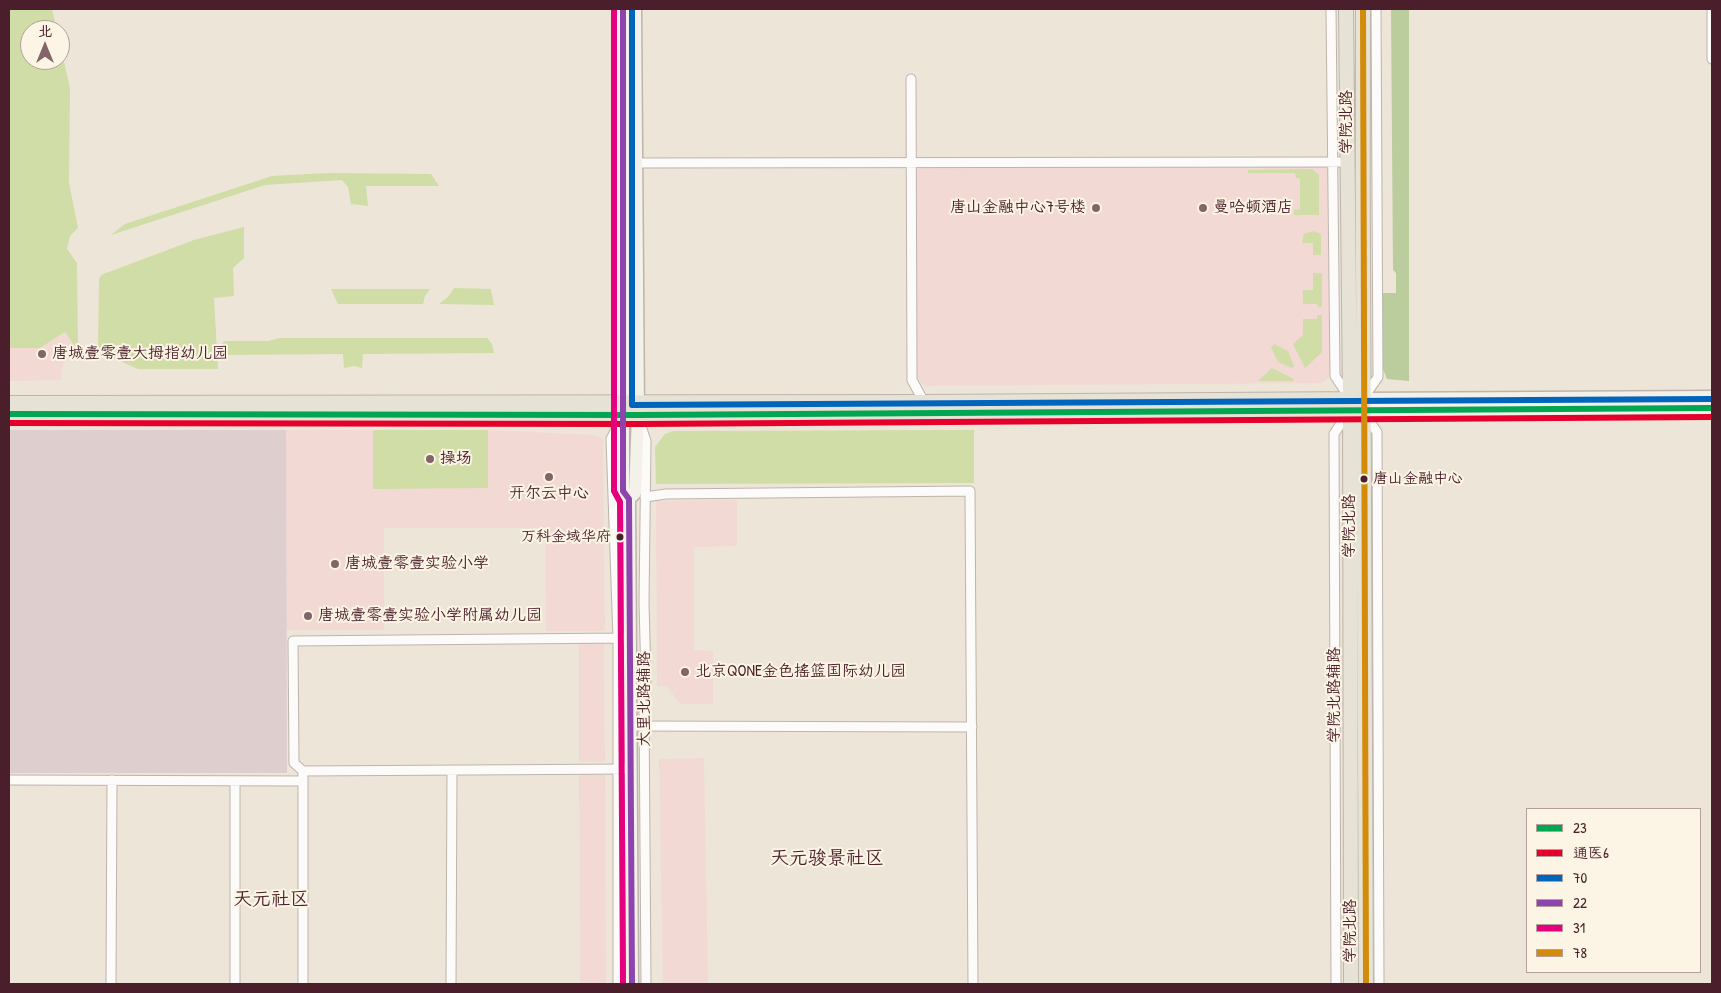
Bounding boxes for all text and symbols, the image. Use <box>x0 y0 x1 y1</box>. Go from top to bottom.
north arrow <box>20 20 70 70</box>
text: 北 <box>38 21 52 40</box>
street label: 学院北路 <box>1337 90 1357 154</box>
place label: 唐山金融中心7号楼 <box>950 198 1086 218</box>
place label: 曼哈顿酒店 <box>1213 198 1293 218</box>
marker: 唐山金融中心7号楼 <box>1090 202 1102 214</box>
marker: 曼哈顿酒店 <box>1197 202 1209 214</box>
place label: 唐城壹零壹大拇指幼儿园 <box>52 344 228 364</box>
marker: 唐城壹零壹大拇指幼儿园 <box>36 348 48 360</box>
place label: 操场 <box>440 449 472 469</box>
marker: 操场 <box>424 453 436 465</box>
place label: 唐山金融中心 <box>1373 470 1463 488</box>
marker: 开尔云中心 <box>543 471 555 483</box>
marker: 唐山金融中心 <box>1359 474 1369 484</box>
place label: 开尔云中心 <box>509 484 589 504</box>
street label: 学院北路 <box>1340 494 1360 558</box>
place label: 万科金域华府 <box>521 528 611 546</box>
marker: 万科金域华府 <box>615 532 625 542</box>
place label: 唐城壹零壹实验小学 <box>345 554 489 574</box>
marker: 唐城壹零壹实验小学 <box>329 558 341 570</box>
place label: 唐城壹零壹实验小学附属幼儿园 <box>318 606 542 626</box>
marker: 唐城壹零壹实验小学附属幼儿园 <box>302 610 314 622</box>
street label: 学院北路辅路 <box>1325 647 1345 743</box>
street label: 大里北路辅路 <box>635 651 655 747</box>
place label: 北京QONE金色摇篮国际幼儿园 <box>695 662 906 682</box>
marker: 北京QONE金色摇篮国际幼儿园 <box>679 666 691 678</box>
legend <box>1526 808 1701 973</box>
text: 23 <box>1573 817 1587 838</box>
text: 通医6 <box>1573 842 1609 863</box>
district label: 天元骏景社区 <box>770 848 884 870</box>
text: 70 <box>1573 867 1587 888</box>
district label: 天元社区 <box>233 889 309 911</box>
text: 22 <box>1573 892 1587 913</box>
street label: 学院北路 <box>1341 899 1361 963</box>
text: 31 <box>1573 917 1585 938</box>
text: 78 <box>1573 942 1587 963</box>

